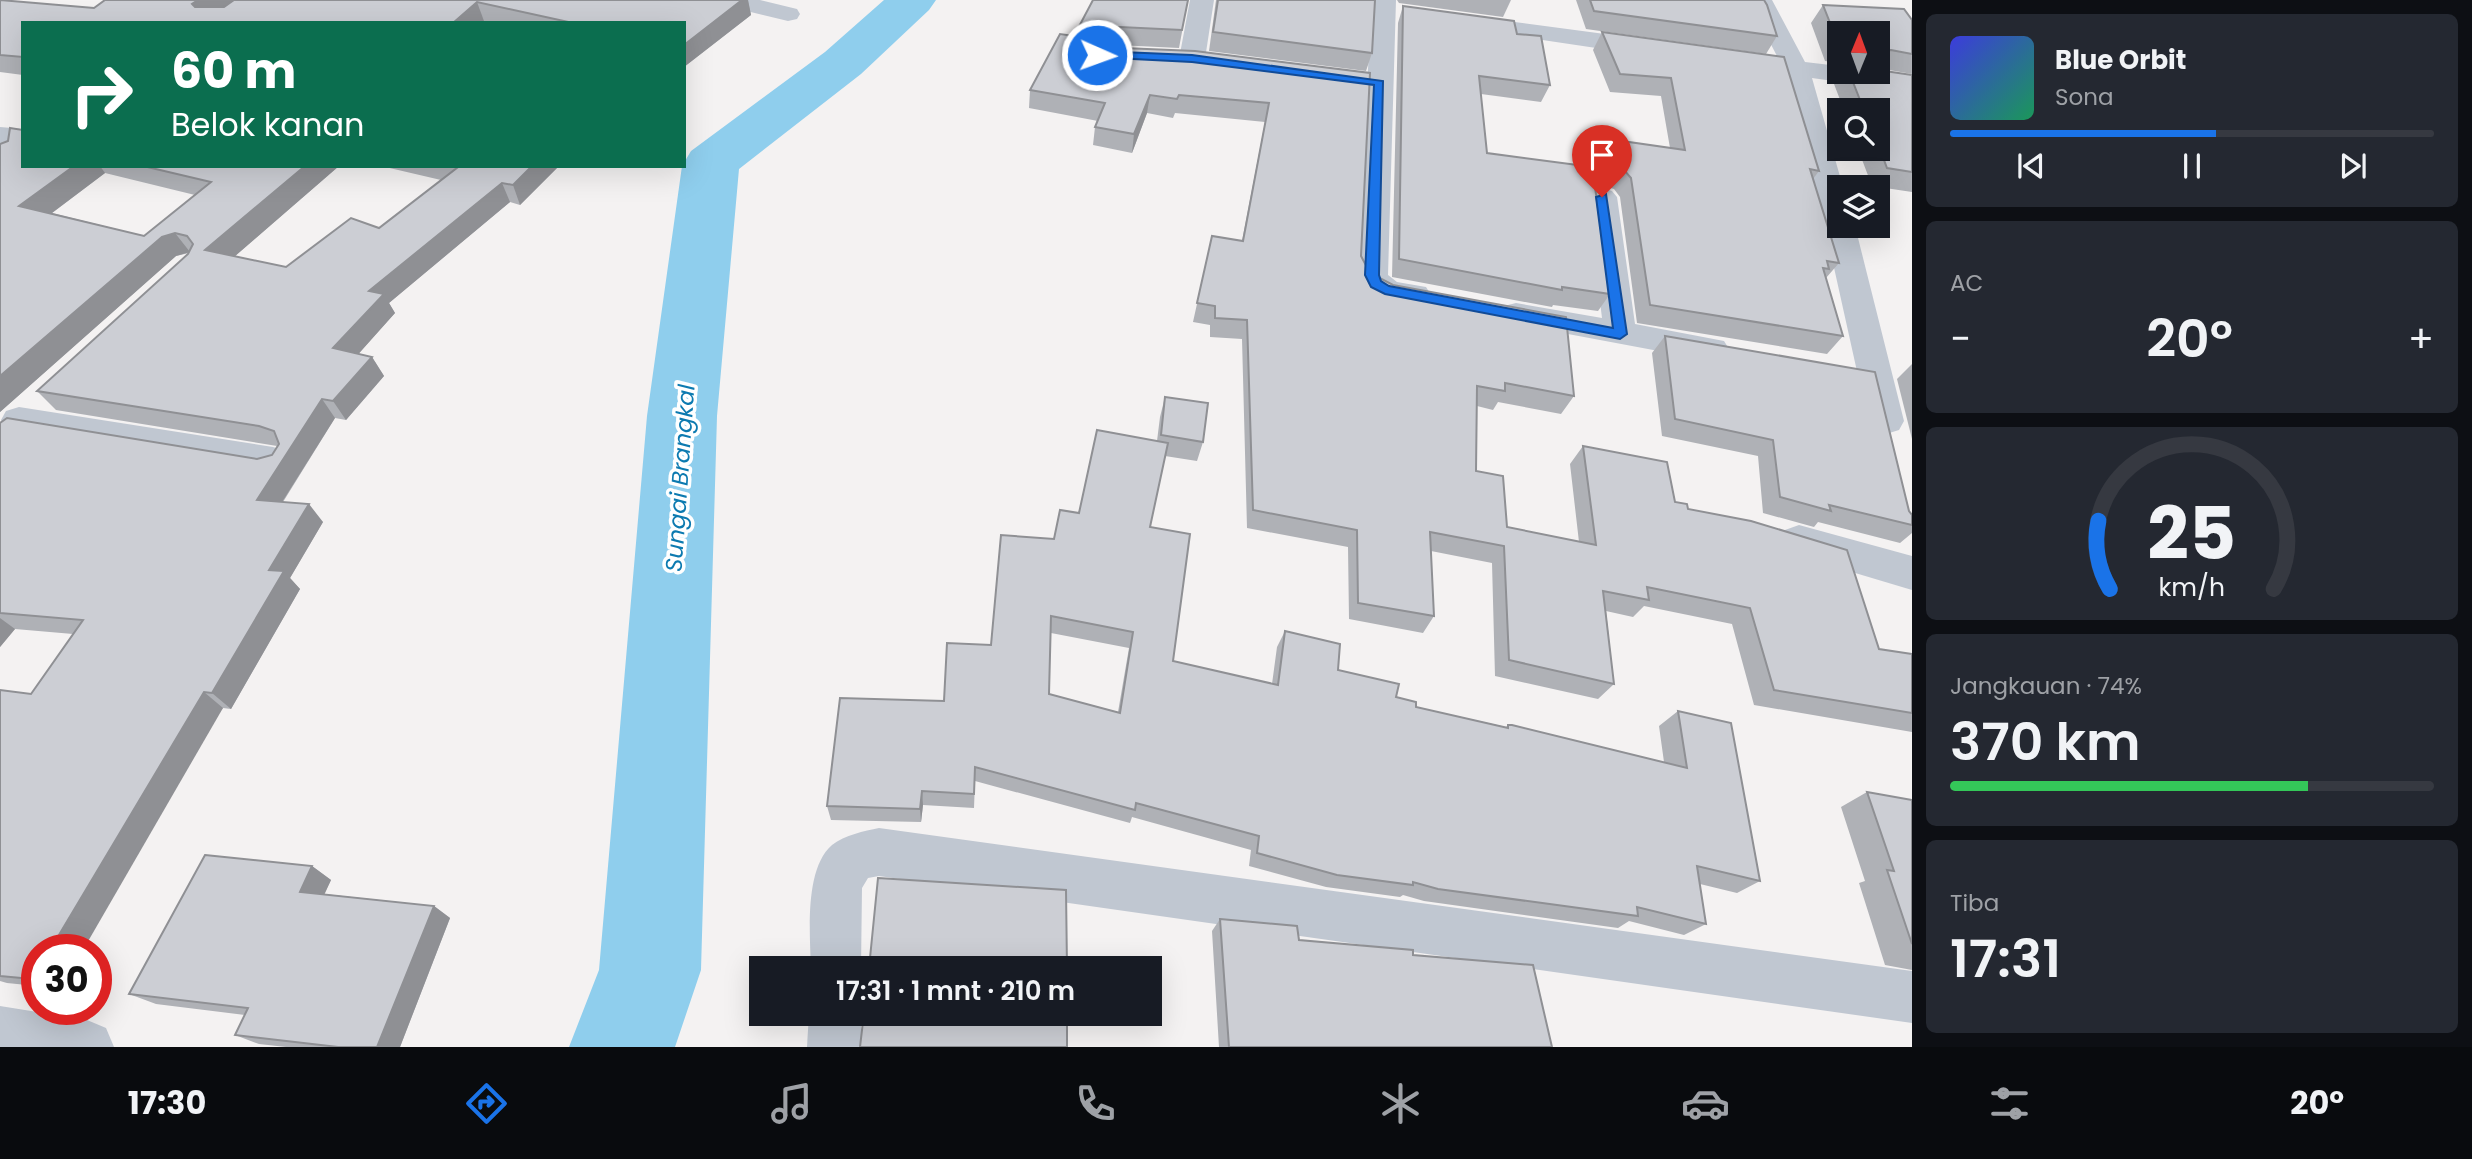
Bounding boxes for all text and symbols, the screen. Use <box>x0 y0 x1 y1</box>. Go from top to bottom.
position arrow <box>1060 18 1134 92</box>
north arrow <box>1827 21 1890 84</box>
map controls <box>1827 21 1890 238</box>
text: 60 m <box>171 37 296 105</box>
text: Blue Orbit <box>2055 42 2186 78</box>
icon: right <box>56 49 147 140</box>
text: Sona <box>2055 81 2114 113</box>
button: search <box>1827 98 1890 161</box>
text: Belok kanan <box>171 102 365 147</box>
pin <box>1572 125 1632 197</box>
icon: arrive <box>1583 136 1621 174</box>
icon: previous <box>2012 147 2050 185</box>
icon: pause <box>2173 147 2211 185</box>
icon: next <box>2334 147 2372 185</box>
button: layers <box>1827 175 1890 238</box>
text: AC <box>1950 267 1983 299</box>
text: 20° <box>2146 302 2233 375</box>
text: − <box>1950 312 1971 365</box>
text: + <box>2408 312 2434 365</box>
water label: Sungai Brangkal <box>657 383 703 573</box>
text: 25 <box>2148 484 2236 585</box>
text: km/h <box>2159 570 2225 605</box>
text: Jangkauan · 74% <box>1950 670 2142 702</box>
text: 370 km <box>1950 705 2140 778</box>
text: Tiba <box>1950 887 1999 919</box>
text: 17:31 <box>1950 922 2061 995</box>
speed limit sign: 30 <box>21 934 112 1025</box>
text: 17:31 · 1 mnt · 210 m <box>836 973 1075 1009</box>
icon: directions <box>462 1079 511 1128</box>
icon: music <box>767 1079 816 1128</box>
icon: phone <box>1071 1079 1120 1128</box>
icon: climate <box>1376 1079 1425 1128</box>
icon: car <box>1681 1079 1730 1128</box>
icon: filters <box>1985 1079 2034 1128</box>
text: 17:30 <box>128 1080 206 1125</box>
text: 20° <box>2290 1080 2344 1125</box>

